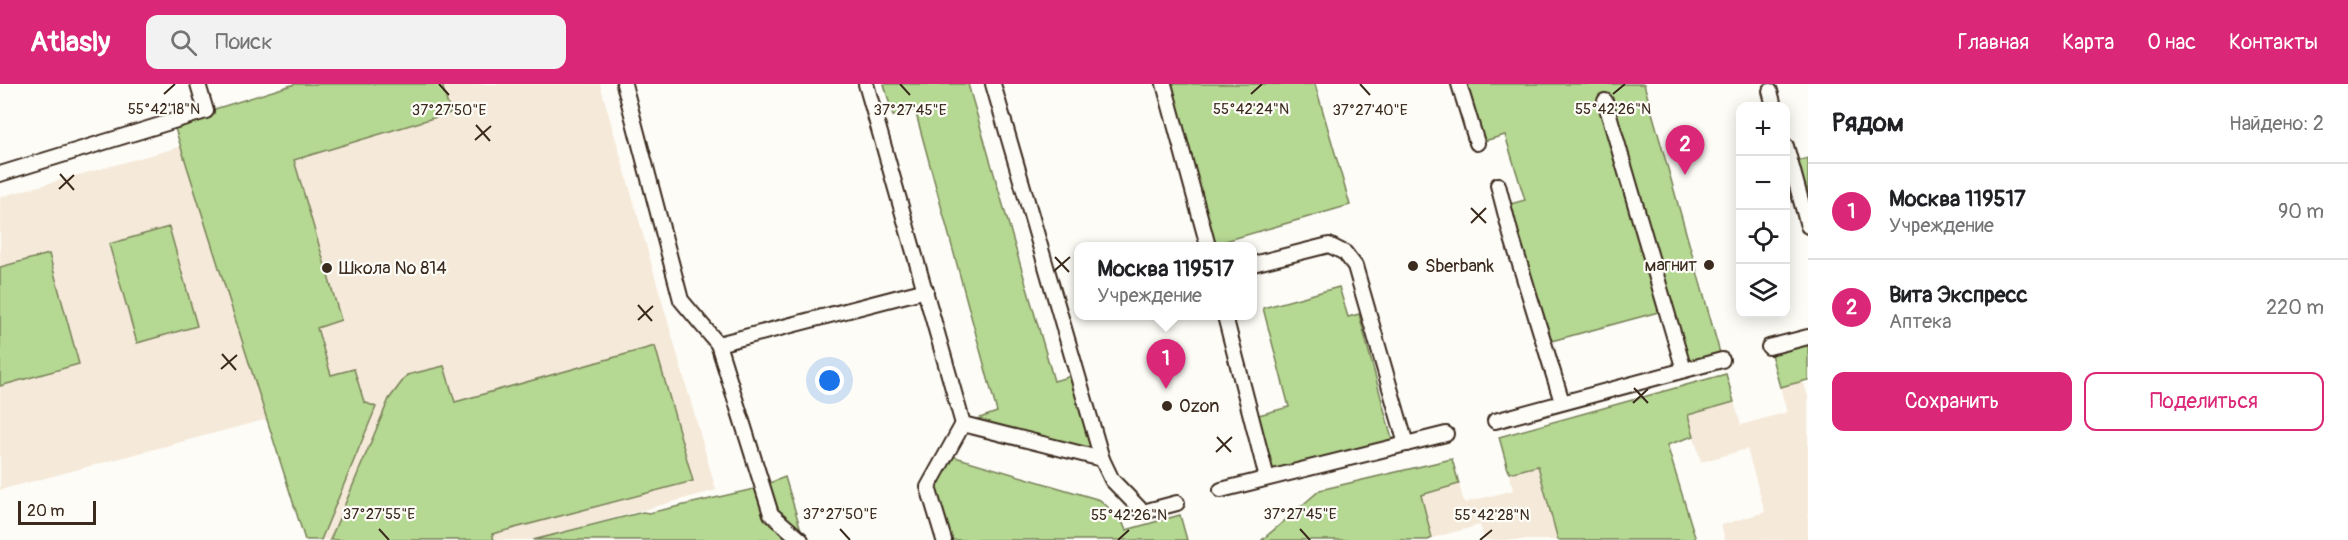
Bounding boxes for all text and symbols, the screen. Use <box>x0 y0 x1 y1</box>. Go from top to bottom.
search box <box>146 15 566 69</box>
text: Atlasly <box>30 25 110 60</box>
icon: search <box>167 26 200 59</box>
text: Поиск <box>215 28 273 56</box>
text: Главная <box>1958 29 2029 56</box>
text: Карта <box>2062 29 2114 56</box>
text: О нас <box>2147 29 2196 56</box>
text: Контакты <box>2229 29 2318 56</box>
text: 55°42'18"N <box>128 100 200 119</box>
text: 55°42'24"N <box>1213 100 1289 119</box>
text: 55°42'26"N <box>1575 100 1651 119</box>
text: 37°27'50"E <box>412 101 486 120</box>
text: 37°27'45"E <box>874 101 947 120</box>
text: 37°27'40"E <box>1332 101 1408 120</box>
map controls <box>1736 102 1790 318</box>
button: + <box>1736 102 1790 156</box>
text: Рядом <box>1832 107 1904 139</box>
text: Найдено: 2 <box>2229 111 2324 136</box>
pin: 2 <box>1666 126 1704 175</box>
button: − <box>1736 156 1790 210</box>
text: Москва 119517 <box>1889 185 2026 213</box>
text: 1 <box>1848 199 1855 224</box>
text: 90 m <box>2278 199 2324 224</box>
button: locate <box>1736 210 1790 264</box>
text: Учреждение <box>1889 213 1994 238</box>
popup <box>1074 242 1257 320</box>
place label: магнит <box>1645 254 1697 277</box>
text: Москва 119517 <box>1097 255 1234 283</box>
place label: Sberbank <box>1425 255 1494 278</box>
place label: Школа № 814 <box>339 257 447 280</box>
marker: магнит <box>1702 258 1716 272</box>
marker: Sberbank <box>1406 259 1420 273</box>
marker: Школа № 814 <box>320 261 334 275</box>
button: layers <box>1736 264 1790 318</box>
text: Вита Экспресс <box>1889 281 2028 309</box>
text: Учреждение <box>1097 283 1202 308</box>
text: 2 <box>1846 295 1857 320</box>
text: 220 m <box>2266 295 2324 320</box>
text: Аптека <box>1889 309 1952 334</box>
pin: 1 <box>1146 340 1186 389</box>
your location <box>815 366 844 395</box>
button: Сохранить <box>1832 372 2072 431</box>
button: Поделиться <box>2084 372 2324 431</box>
place label: Ozon <box>1179 395 1219 418</box>
marker: Ozon <box>1160 399 1174 413</box>
scale bar <box>18 498 96 526</box>
text: 20 m <box>27 501 65 521</box>
text: 37°27'55"E <box>343 505 415 524</box>
text: 37°27'50"E <box>803 505 877 524</box>
text: 37°27'45"E <box>1264 505 1337 524</box>
text: 55°42'26"N <box>1091 506 1167 525</box>
text: 55°42'28"N <box>1454 506 1530 525</box>

